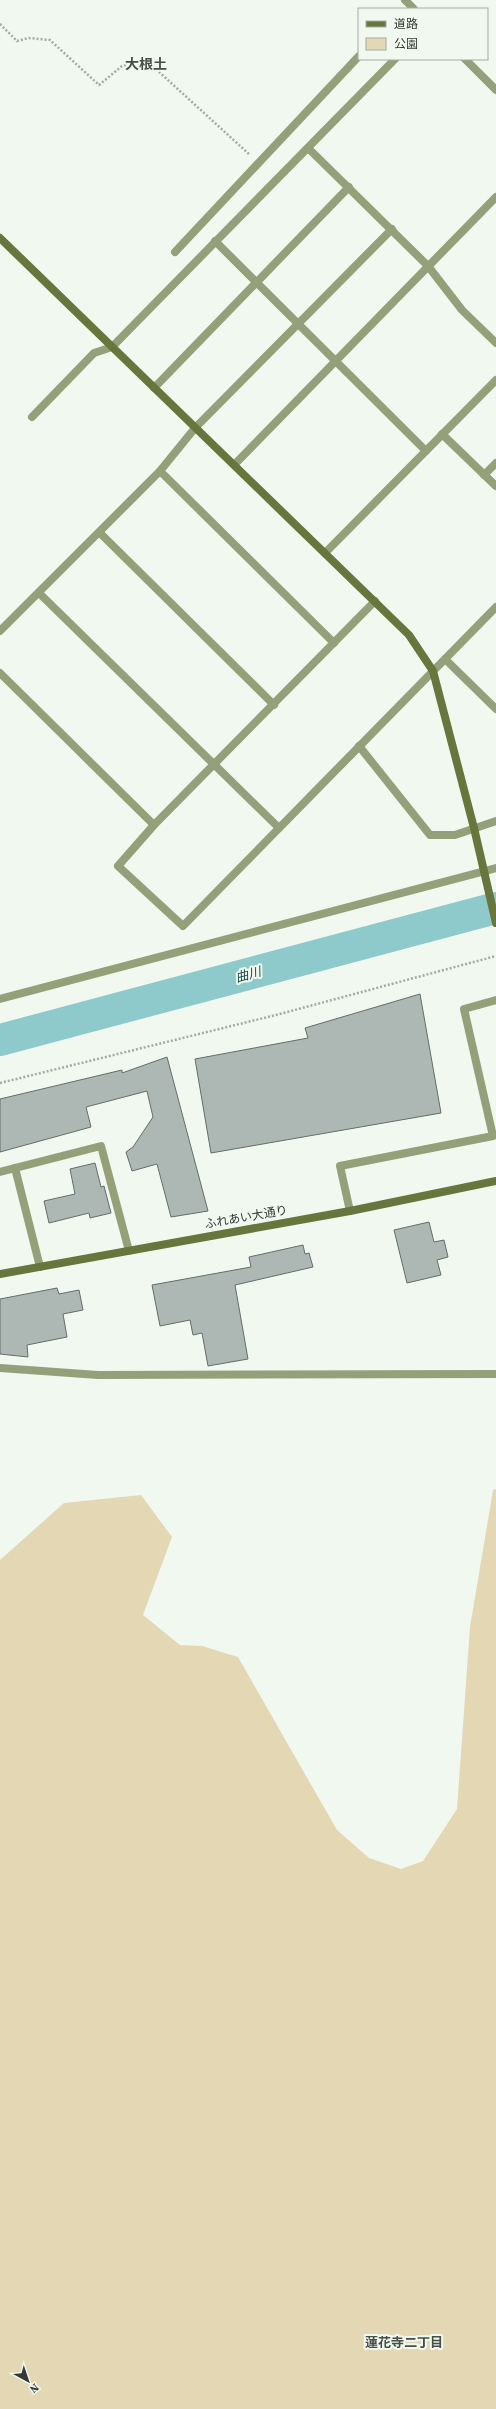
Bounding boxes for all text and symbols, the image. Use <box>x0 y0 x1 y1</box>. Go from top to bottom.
legend <box>358 8 488 60</box>
text: 道路 <box>394 16 418 32</box>
text: 公園 <box>394 36 418 52</box>
district label: 大根土 <box>125 54 167 74</box>
water label: 曲川 <box>233 962 265 986</box>
street label: ふれあい大通り <box>203 1202 289 1232</box>
district label: 蓮花寺二丁目 <box>365 2334 443 2351</box>
north arrow <box>8 2361 48 2401</box>
text: N <box>26 2380 42 2397</box>

